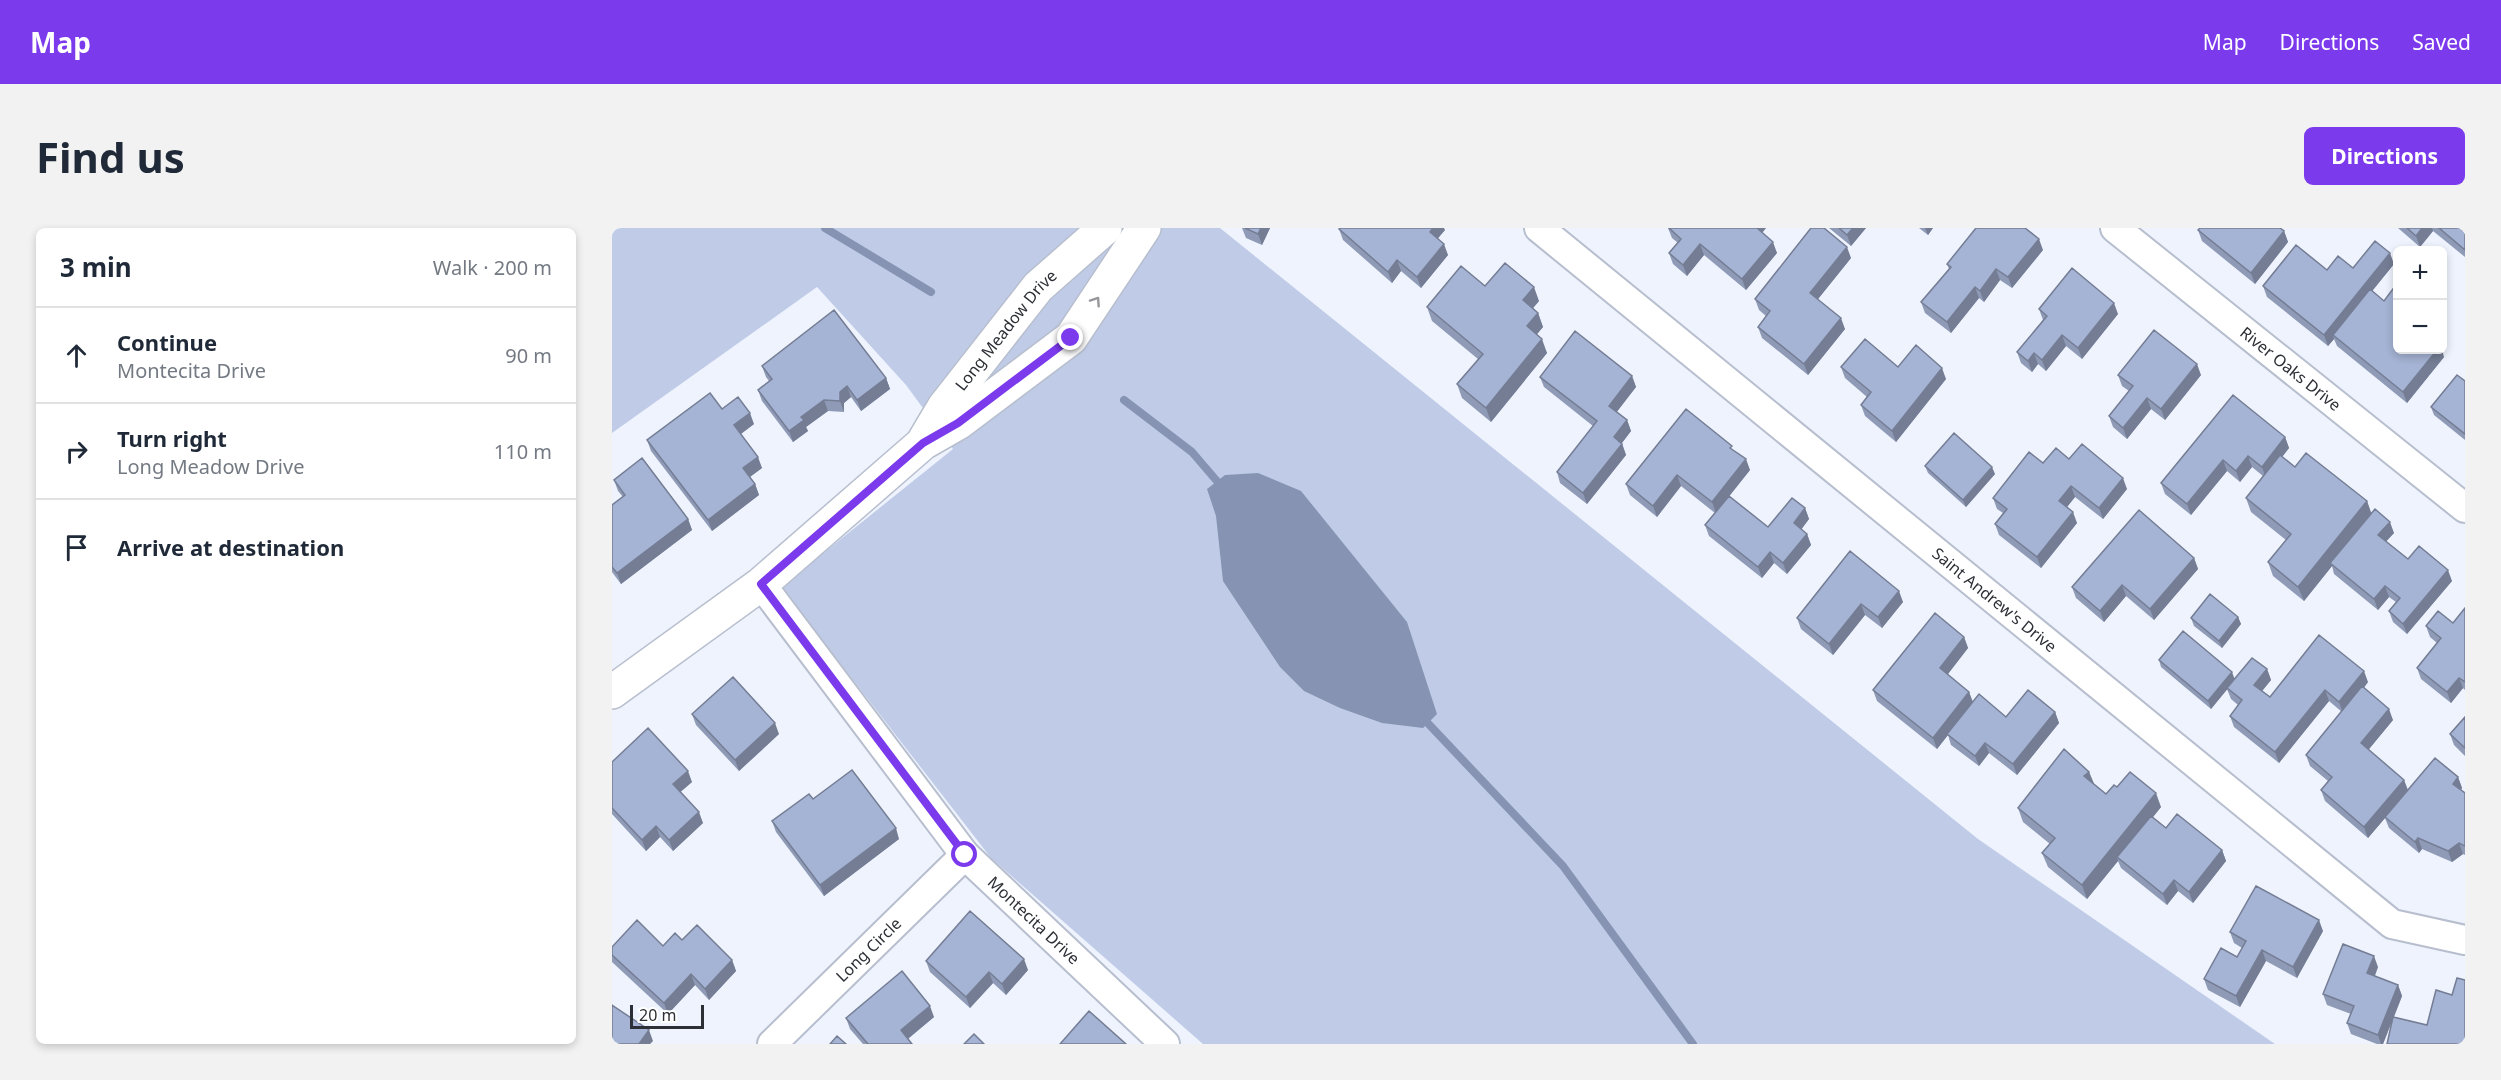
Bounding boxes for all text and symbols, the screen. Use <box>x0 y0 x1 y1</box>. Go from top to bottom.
text: Map <box>30 23 91 61</box>
text: Map <box>2203 28 2247 56</box>
text: Directions <box>2280 28 2379 56</box>
text: Saved <box>2412 28 2471 56</box>
button: Directions <box>2304 127 2465 185</box>
text: Find us <box>36 128 185 185</box>
map controls <box>2393 246 2447 354</box>
button: + <box>2393 246 2447 300</box>
text: 3 min <box>60 249 132 285</box>
text: Walk · 200 m <box>433 254 552 281</box>
street label: Long Meadow Drive <box>950 265 1061 395</box>
one-way arrow <box>1088 296 1099 307</box>
button: − <box>2393 300 2447 354</box>
street label: River Oaks Drive <box>2236 321 2346 416</box>
route end <box>1057 324 1083 350</box>
text: Continue <box>117 327 217 357</box>
icon: ahead <box>60 339 93 372</box>
text: 90 m <box>505 342 552 369</box>
text: Montecita Drive <box>117 357 266 384</box>
text: Turn right <box>117 423 227 453</box>
icon: right <box>60 435 93 468</box>
text: 110 m <box>494 438 552 465</box>
text: Long Meadow Drive <box>117 453 304 480</box>
icon: arrive <box>60 531 93 564</box>
text: Arrive at destination <box>117 532 344 562</box>
street label: Saint Andrew's Drive <box>1928 542 2061 657</box>
route start <box>951 841 977 867</box>
street label: Montecita Drive <box>983 871 1085 969</box>
street label: Long Circle <box>831 913 906 987</box>
scale bar <box>630 1002 704 1030</box>
text: 20 m <box>639 1004 676 1026</box>

